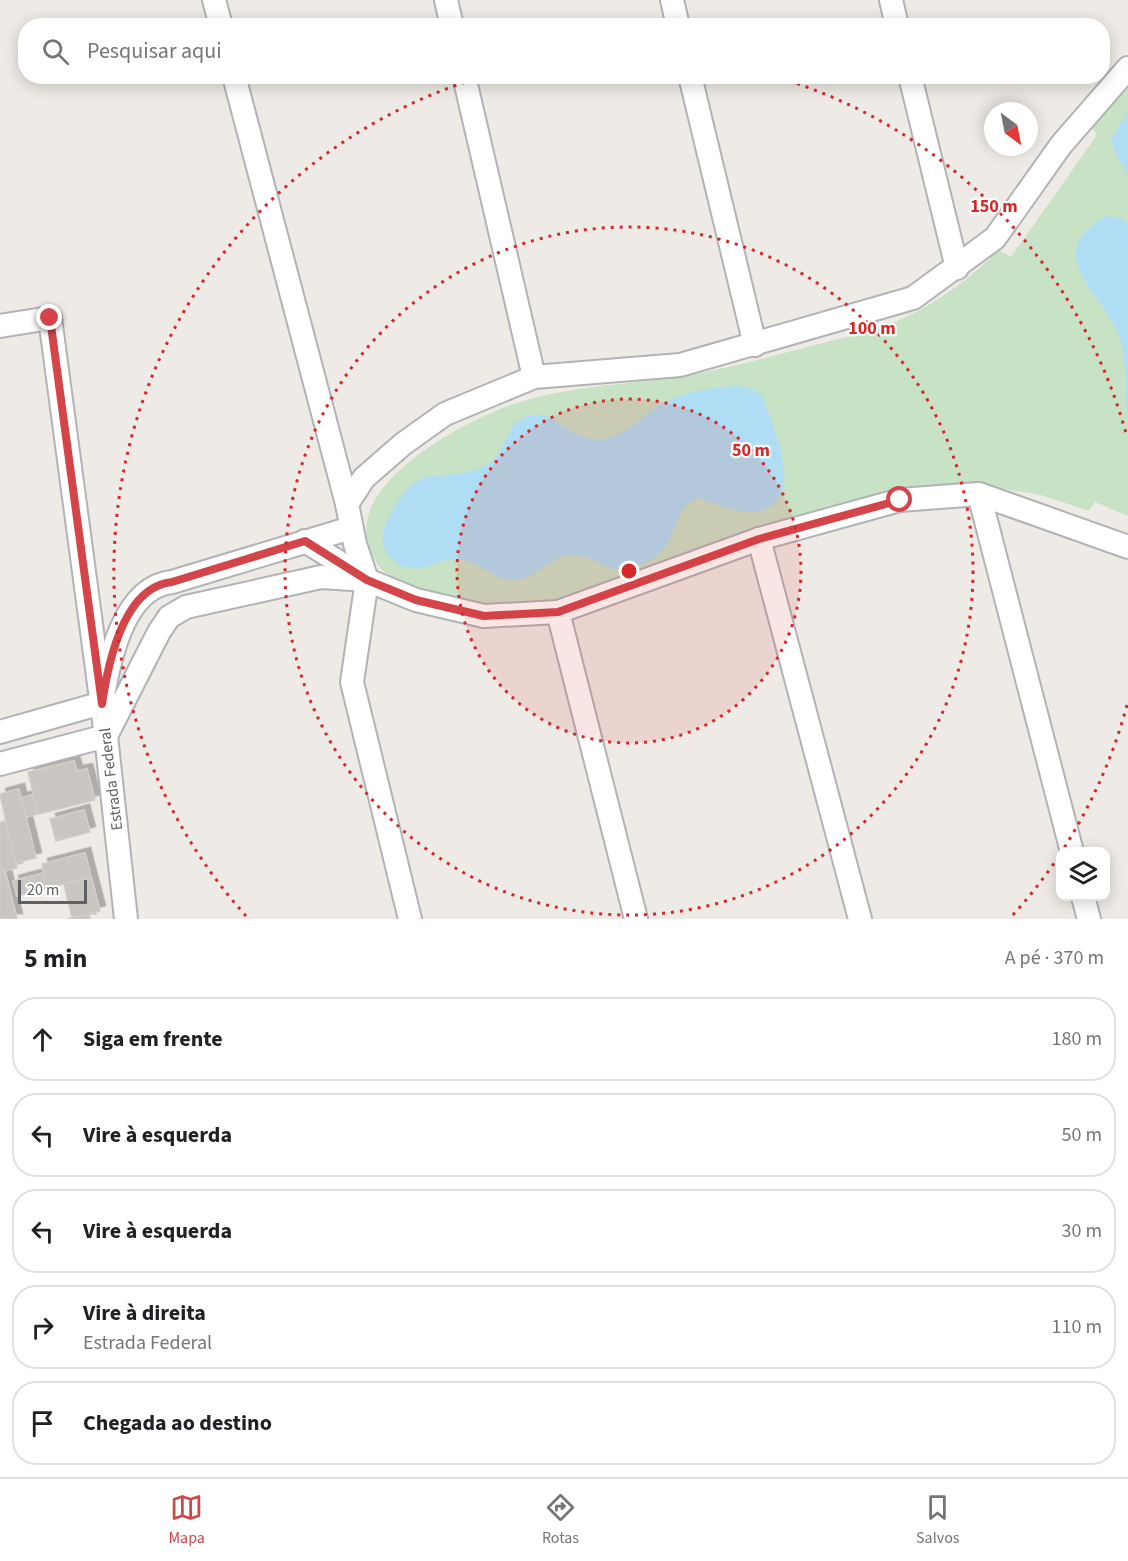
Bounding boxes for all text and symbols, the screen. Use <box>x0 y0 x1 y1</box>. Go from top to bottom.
search box <box>18 18 1110 84</box>
icon: search <box>39 35 72 68</box>
text: Pesquisar aqui <box>87 35 222 67</box>
north arrow <box>984 102 1038 156</box>
text: 150 m <box>970 194 1018 219</box>
route end <box>36 304 62 330</box>
text: 100 m <box>848 316 896 341</box>
text: 50 m <box>732 438 770 463</box>
route start <box>886 486 912 512</box>
centre of rings <box>619 561 639 581</box>
street label: Estrada Federal <box>94 726 128 832</box>
map controls <box>1056 847 1110 901</box>
button: layers <box>1056 847 1110 901</box>
scale bar <box>18 877 87 905</box>
text: 20 m <box>27 879 59 901</box>
text: 5 min <box>24 940 87 977</box>
text: A pé · 370 m <box>1005 944 1104 972</box>
icon: ahead <box>26 1023 59 1056</box>
text: Siga em frente <box>83 1023 223 1055</box>
text: 180 m <box>1052 1025 1102 1053</box>
icon: left <box>26 1119 59 1152</box>
text: Vire à esquerda <box>83 1119 232 1151</box>
text: 50 m <box>1062 1121 1102 1149</box>
icon: left <box>26 1215 59 1248</box>
text: Vire à esquerda <box>83 1215 232 1247</box>
text: 30 m <box>1062 1217 1102 1245</box>
text: Vire à direita <box>83 1297 206 1329</box>
icon: right <box>26 1311 59 1344</box>
text: 110 m <box>1052 1313 1102 1341</box>
text: Estrada Federal <box>83 1329 212 1357</box>
icon: arrive <box>26 1407 59 1440</box>
text: Chegada ao destino <box>83 1407 272 1439</box>
tab: Mapa <box>168 1491 205 1549</box>
tab: Rotas <box>542 1491 579 1549</box>
tab: Salvos <box>916 1491 959 1549</box>

